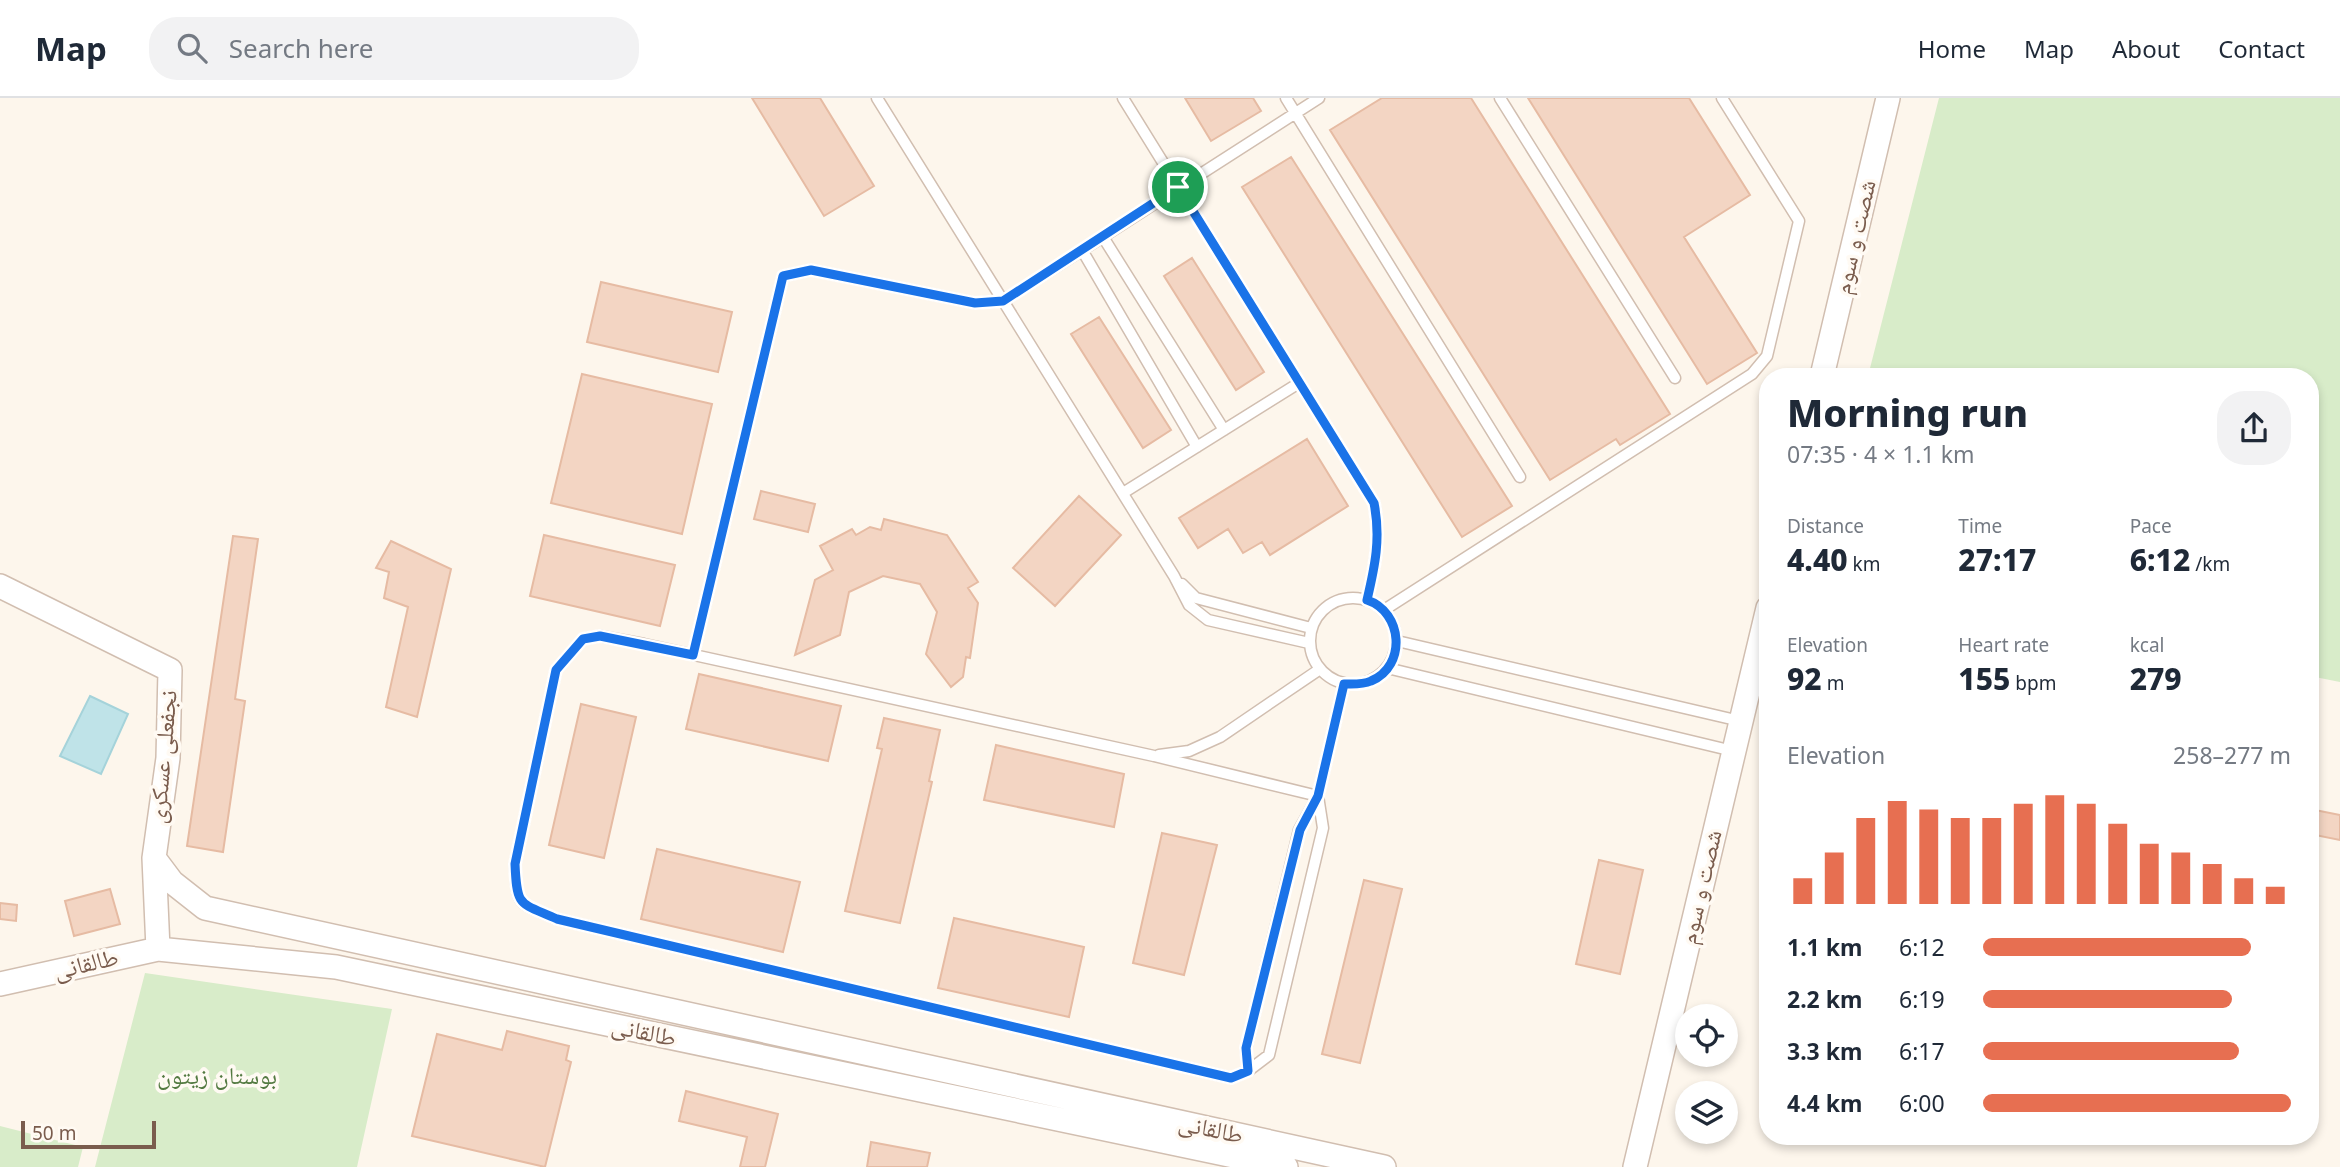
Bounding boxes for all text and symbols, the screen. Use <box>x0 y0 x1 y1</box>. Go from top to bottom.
search box <box>149 17 639 80</box>
text: Map <box>35 26 107 71</box>
icon: search <box>173 29 211 67</box>
text: Search here <box>229 30 373 66</box>
text: Home <box>1918 32 1986 65</box>
text: Map <box>2024 32 2074 65</box>
text: About <box>2112 32 2180 65</box>
text: Contact <box>2218 32 2305 65</box>
pin <box>1148 157 1208 217</box>
icon: arrive <box>1159 168 1197 206</box>
street label: شصت و سوم <box>1824 176 1884 297</box>
text: Morning run <box>1787 386 2028 438</box>
button: share <box>2217 391 2291 465</box>
text: 07:35 · 4 × 1.1 km <box>1787 438 1974 470</box>
text: Distance <box>1787 513 1864 539</box>
text: Time <box>1958 513 2002 539</box>
text: Pace <box>2130 513 2172 539</box>
text: 4.40 <box>1787 539 1848 580</box>
text: 27:17 <box>1958 539 2036 580</box>
text: 6:12 <box>2130 539 2190 580</box>
text: km <box>1848 551 1880 577</box>
text: /km <box>2190 551 2230 577</box>
text: Elevation <box>1787 632 1868 658</box>
text: Heart rate <box>1958 632 2049 658</box>
text: kcal <box>2130 632 2164 658</box>
text: 92 <box>1787 658 1822 699</box>
text: 155 <box>1958 658 2010 699</box>
text: 279 <box>2130 658 2182 699</box>
text: m <box>1822 670 1844 696</box>
text: bpm <box>2010 670 2056 696</box>
street label: نجفعلی عسکری <box>139 689 184 825</box>
text: Elevation <box>1787 739 1885 771</box>
text: 258–277 m <box>2173 739 2291 771</box>
street label: شصت و سوم <box>1670 826 1730 947</box>
text: 1.1 km <box>1787 931 1862 963</box>
text: 6:12 <box>1899 931 1945 963</box>
street label: طالقانی <box>50 939 121 986</box>
text: 2.2 km <box>1787 983 1862 1015</box>
text: 6:19 <box>1899 983 1945 1015</box>
map controls <box>1675 1004 1738 1144</box>
button: locate <box>1675 1004 1738 1067</box>
street label: طالقانی <box>609 1008 680 1053</box>
text: 3.3 km <box>1787 1035 1862 1067</box>
text: 6:17 <box>1899 1035 1945 1067</box>
park label: بوستان زیتون <box>157 1058 277 1091</box>
button: layers <box>1675 1081 1738 1144</box>
text: 4.4 km <box>1787 1087 1862 1119</box>
text: 6:00 <box>1899 1087 1945 1119</box>
street label: طالقانی <box>1176 1105 1247 1150</box>
scale bar <box>21 1118 156 1150</box>
text: 50 m <box>32 1120 76 1146</box>

